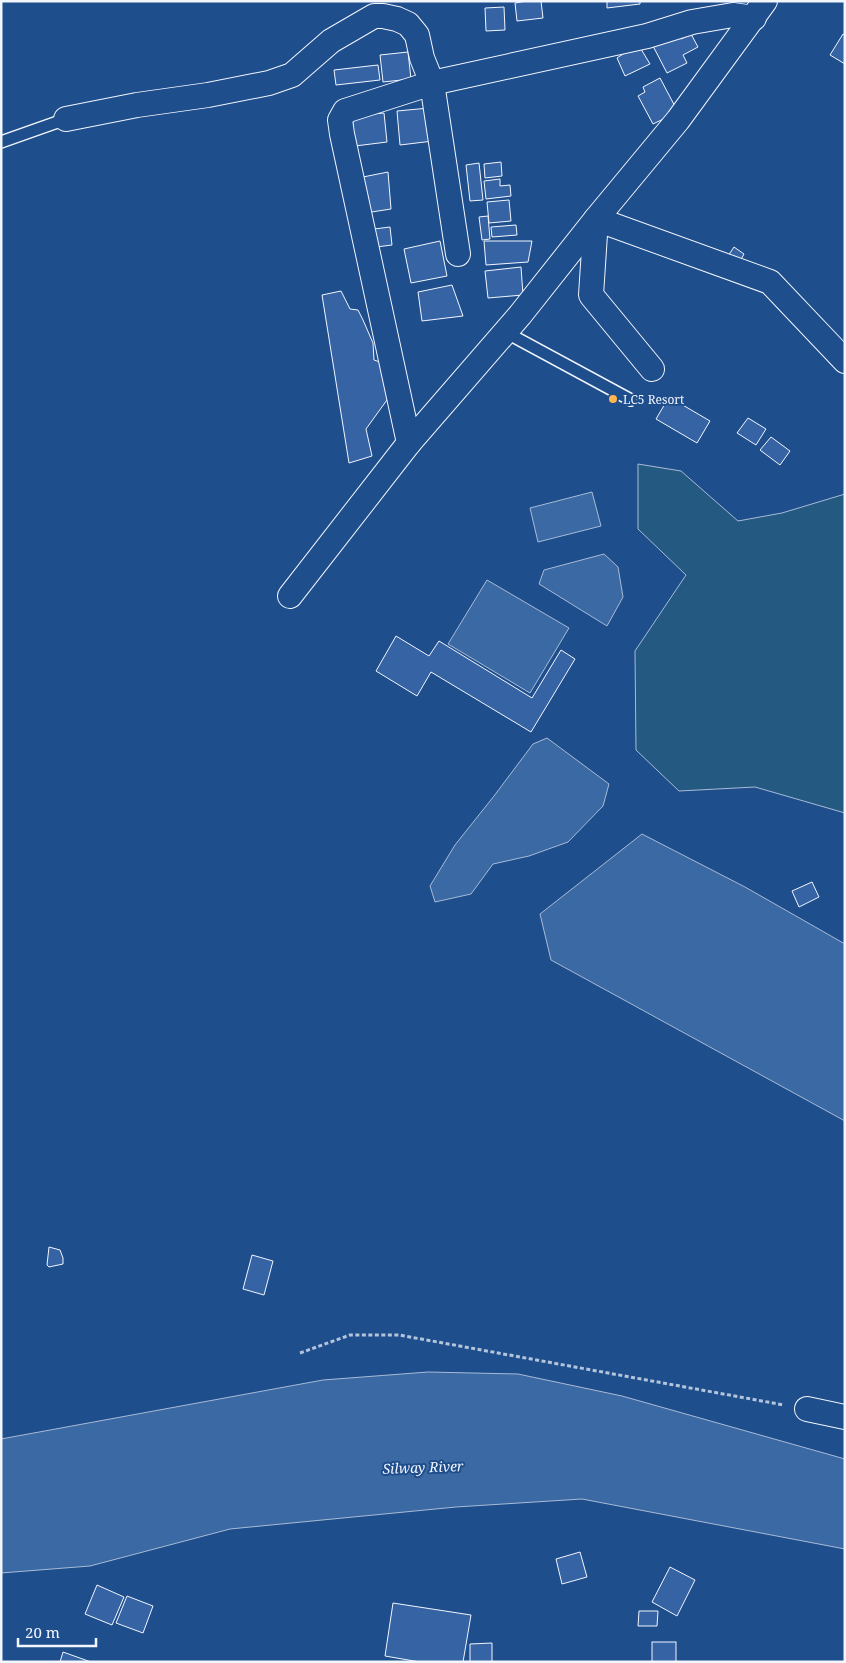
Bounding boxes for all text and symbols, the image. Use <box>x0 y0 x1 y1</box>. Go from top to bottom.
place label: LC5 Resort <box>623 391 684 408</box>
marker: LC5 Resort <box>607 393 619 405</box>
water label: Silway River <box>382 1456 464 1478</box>
scale bar <box>18 1616 95 1648</box>
text: 20 m <box>25 1622 60 1642</box>

